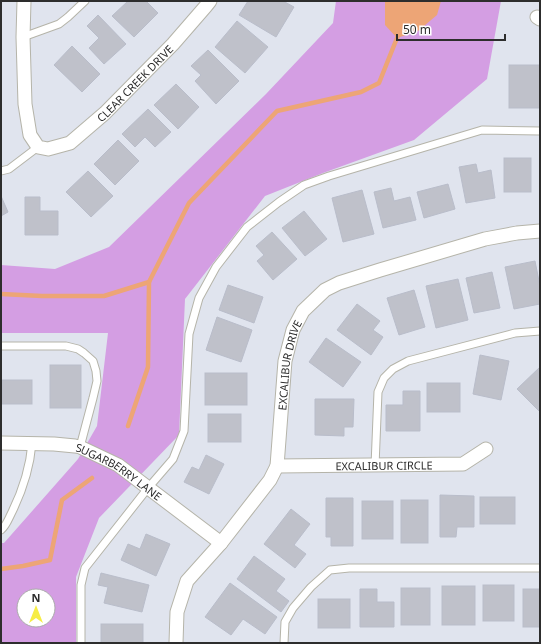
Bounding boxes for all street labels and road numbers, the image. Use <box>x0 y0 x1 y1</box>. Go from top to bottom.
street label: CLEAR CREEK DRIVE <box>93 41 176 125</box>
street label: EXCALIBUR DRIVE <box>274 317 305 411</box>
street label: SUGARBERRY LANE <box>75 439 165 503</box>
street label: EXCALIBUR CIRCLE <box>335 457 433 473</box>

